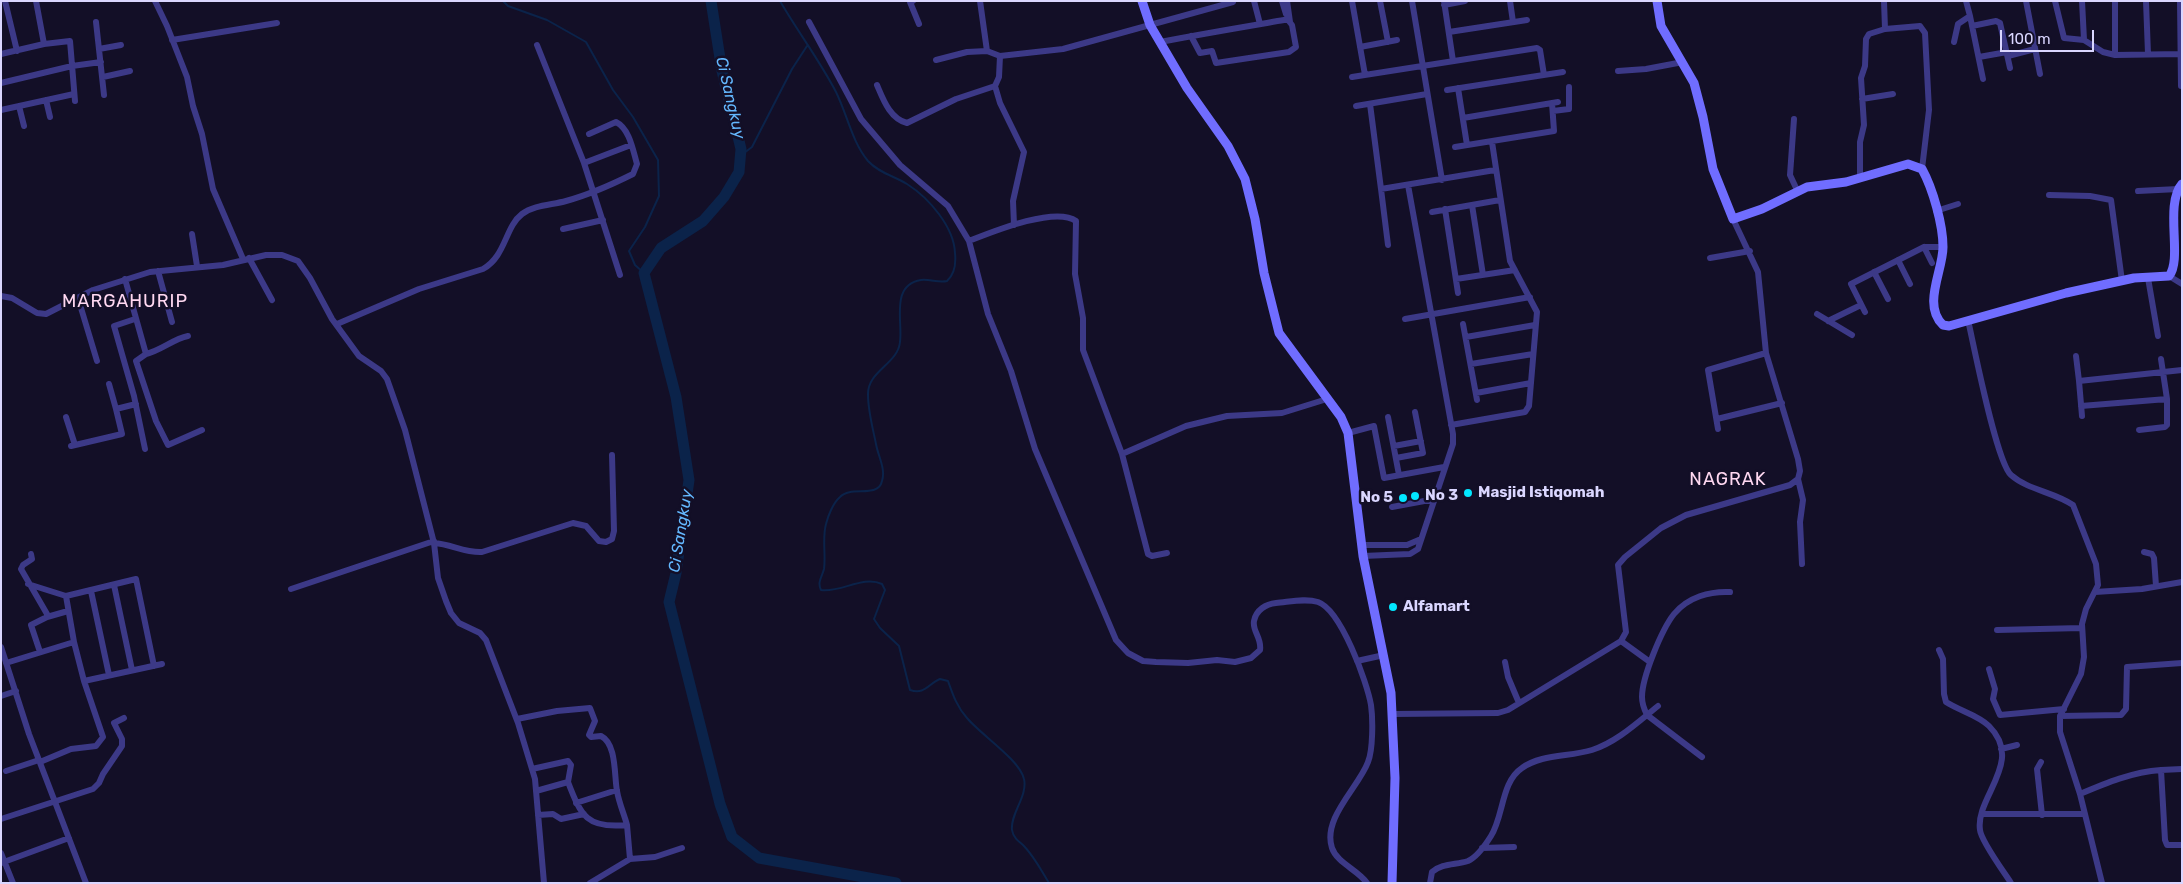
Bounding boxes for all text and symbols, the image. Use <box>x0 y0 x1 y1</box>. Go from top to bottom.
scale bar <box>2003 20 2097 52</box>
text: 100 m <box>2008 30 2050 48</box>
water label: Ci Sangkuy <box>711 55 749 141</box>
district label: MARGAHURIP <box>61 291 189 313</box>
district label: NAGRAK <box>1689 469 1767 491</box>
place label: Masjid Istiqomah <box>1478 484 1604 502</box>
place label: No 3 <box>1425 487 1458 505</box>
marker: Masjid Istiqomah <box>1462 487 1474 499</box>
water label: Ci Sangkuy <box>665 488 697 574</box>
place label: No 5 <box>1360 489 1393 507</box>
marker: No 3 <box>1409 490 1421 502</box>
marker: No 5 <box>1397 492 1409 504</box>
place label: Alfamart <box>1403 598 1470 616</box>
marker: Alfamart <box>1387 601 1399 613</box>

